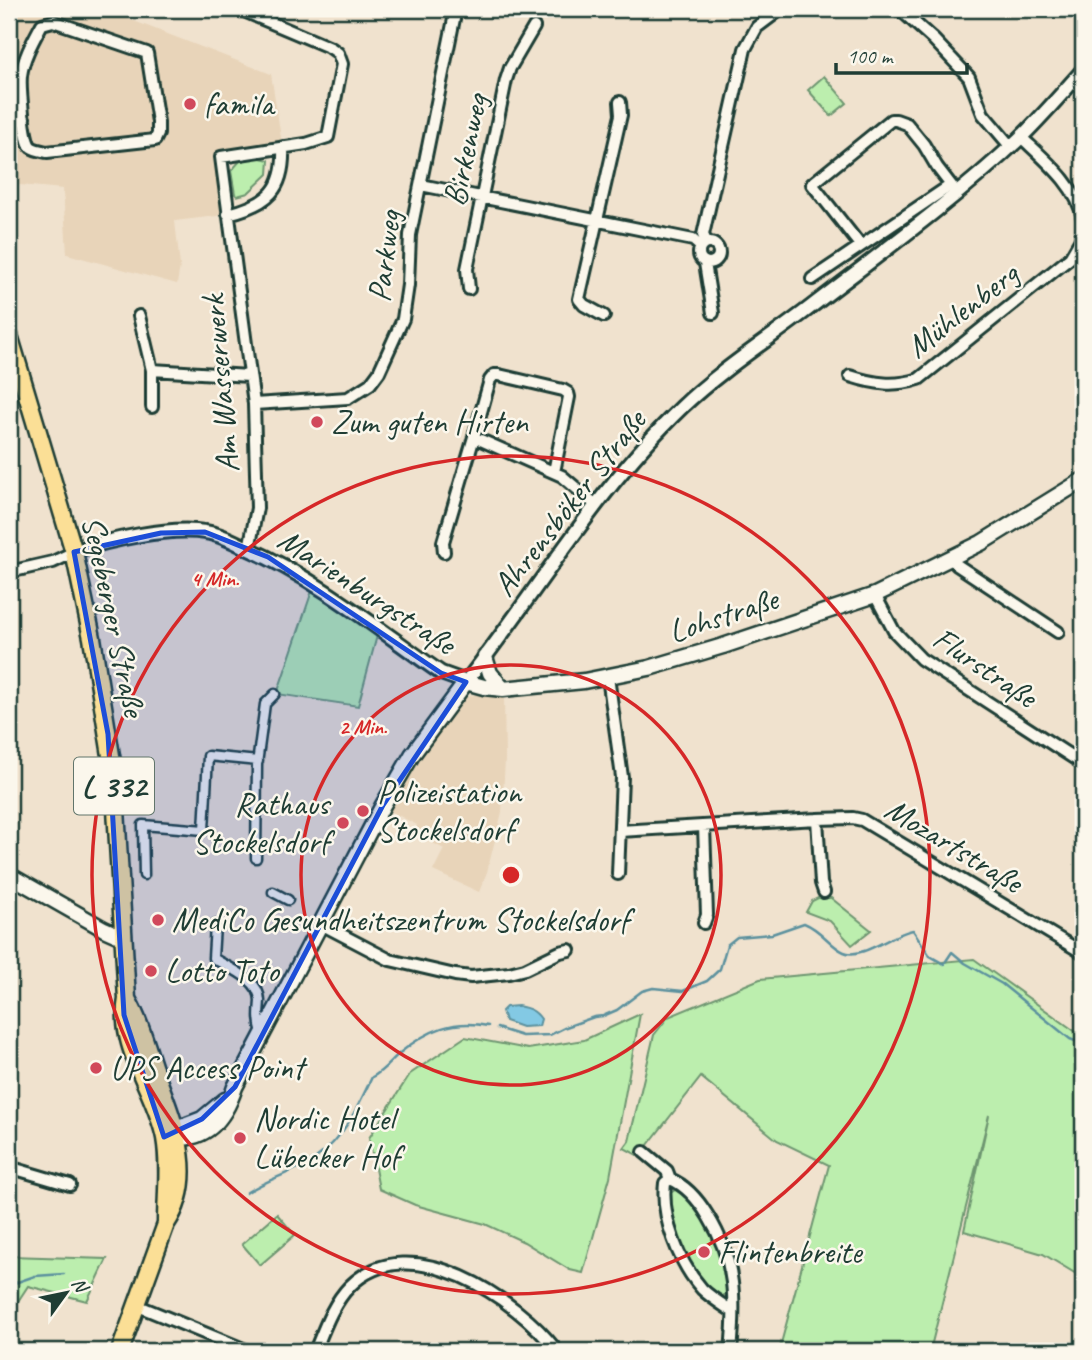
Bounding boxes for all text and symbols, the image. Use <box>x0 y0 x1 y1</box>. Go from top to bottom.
scale bar <box>836 32 968 76</box>
text: 100 m <box>847 43 894 69</box>
place label: famila <box>204 83 276 125</box>
street label: Birkenweg <box>433 88 498 209</box>
marker: famila <box>182 96 198 112</box>
street label: Parkweg <box>358 207 411 304</box>
street label: Mühlenberg <box>897 252 1028 367</box>
street label: Am Wasserwerk <box>191 291 249 475</box>
street label: Ahrensböker Straße <box>483 399 656 605</box>
place label: Zum guten Hirten <box>331 401 529 443</box>
marker: Zum guten Hirten <box>309 414 325 430</box>
street label: Segeberger Straße <box>72 512 156 722</box>
street label: Marienburgstraße <box>270 518 466 665</box>
text: 4 Min. <box>191 566 240 592</box>
street label: Lohstraße <box>663 577 785 652</box>
street label: Flurstraße <box>925 617 1047 718</box>
text: 2 Min. <box>339 714 388 740</box>
road number: L 332 <box>74 758 154 814</box>
place label: Polizeistation Stockelsdorf <box>377 771 523 851</box>
place label: Rathaus Stockelsdorf <box>192 783 335 863</box>
street label: Mozartstraße <box>877 788 1032 904</box>
marker: Polizeistation Stockelsdorf <box>355 803 371 819</box>
marker: Rathaus Stockelsdorf <box>335 815 351 831</box>
centre of rings <box>499 863 523 887</box>
place label: MediCo Gesundheitszentrum Stockelsdorf <box>172 899 636 941</box>
marker: MediCo Gesundheitszentrum Stockelsdorf <box>150 912 166 928</box>
place label: Lotto Toto <box>165 950 281 992</box>
marker: Lotto Toto <box>143 963 159 979</box>
place label: UPS Access Point <box>110 1047 308 1089</box>
marker: UPS Access Point <box>88 1060 104 1076</box>
place label: Nordic Hotel Lübecker Hof <box>254 1098 406 1178</box>
marker: Nordic Hotel Lübecker Hof <box>232 1130 248 1146</box>
place label: Flintenbreite <box>718 1231 864 1273</box>
marker: Flintenbreite <box>696 1244 712 1260</box>
north arrow <box>32 1258 102 1328</box>
text: N <box>66 1273 94 1298</box>

